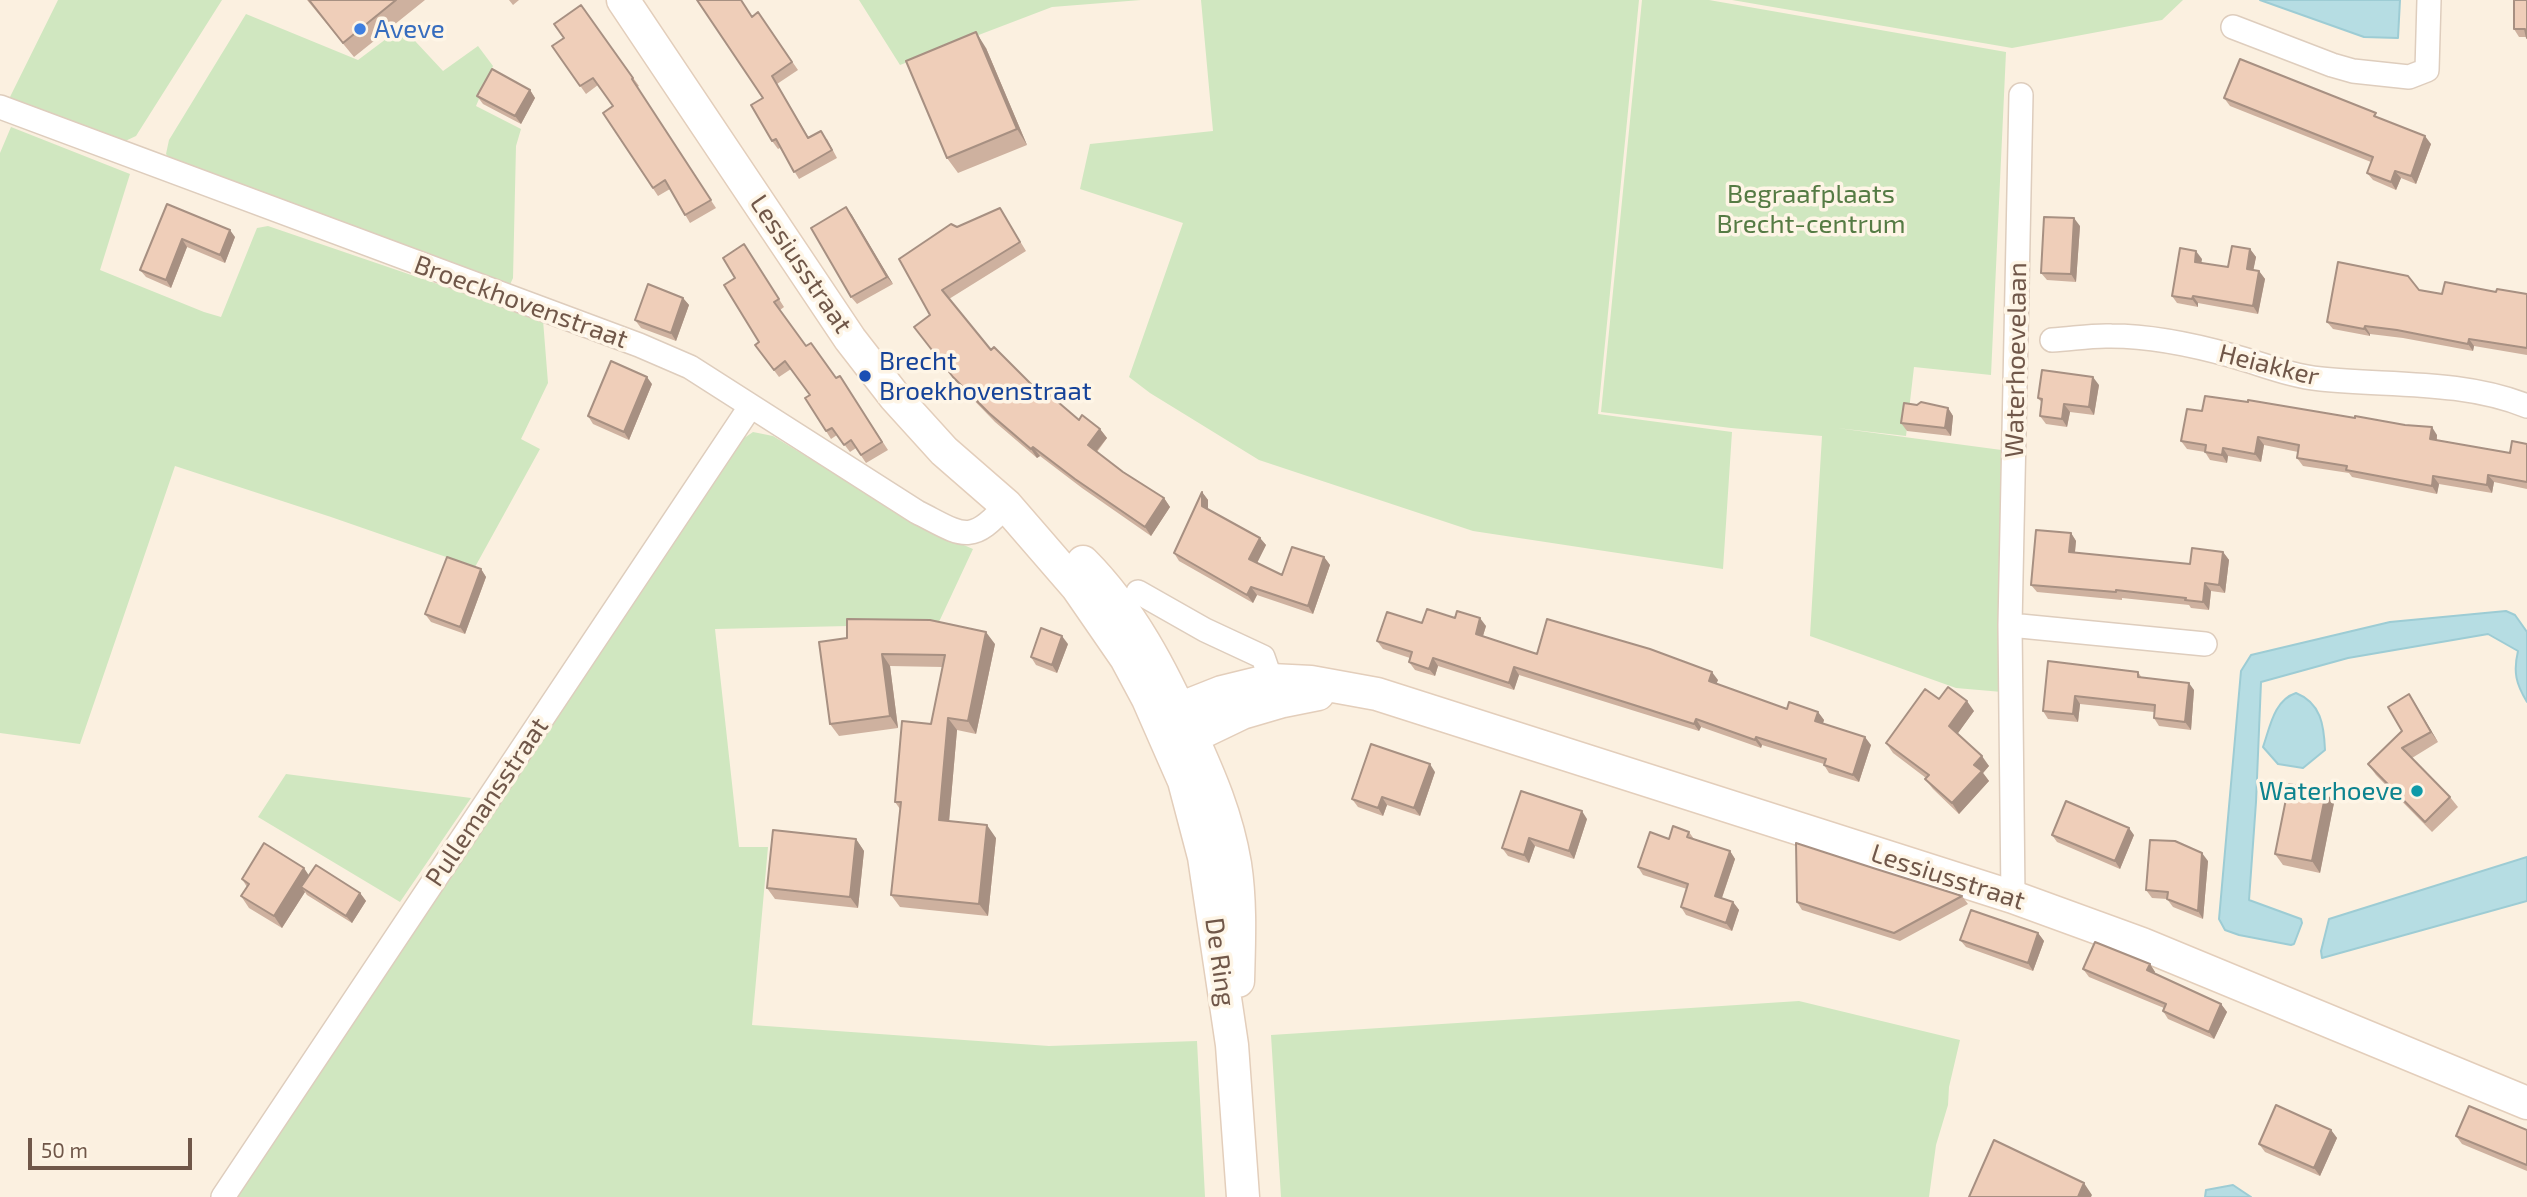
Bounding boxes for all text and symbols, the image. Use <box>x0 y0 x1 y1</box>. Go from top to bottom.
place label: Aveve <box>374 13 445 45</box>
marker: Aveve <box>352 21 368 37</box>
park label: Begraafplaats Brecht-centrum <box>1717 178 1905 240</box>
street label: Lessiusstraat <box>743 189 859 339</box>
street label: Broeckhovenstraat <box>410 249 632 355</box>
street label: Waterhoevelaan <box>1999 262 2033 458</box>
street label: Heiakker <box>2215 337 2323 393</box>
place label: Brecht Broekhovenstraat <box>879 345 1092 406</box>
marker: Brecht Broekhovenstraat <box>857 368 873 384</box>
street label: Pullemansstraat <box>419 712 555 892</box>
place label: Waterhoeve <box>2259 775 2403 807</box>
marker: Waterhoeve <box>2409 783 2425 799</box>
street label: Lessiusstraat <box>1867 837 2029 917</box>
street label: De Ring <box>1198 916 1242 1008</box>
scale bar <box>32 1124 196 1168</box>
text: 50 m <box>41 1137 88 1162</box>

